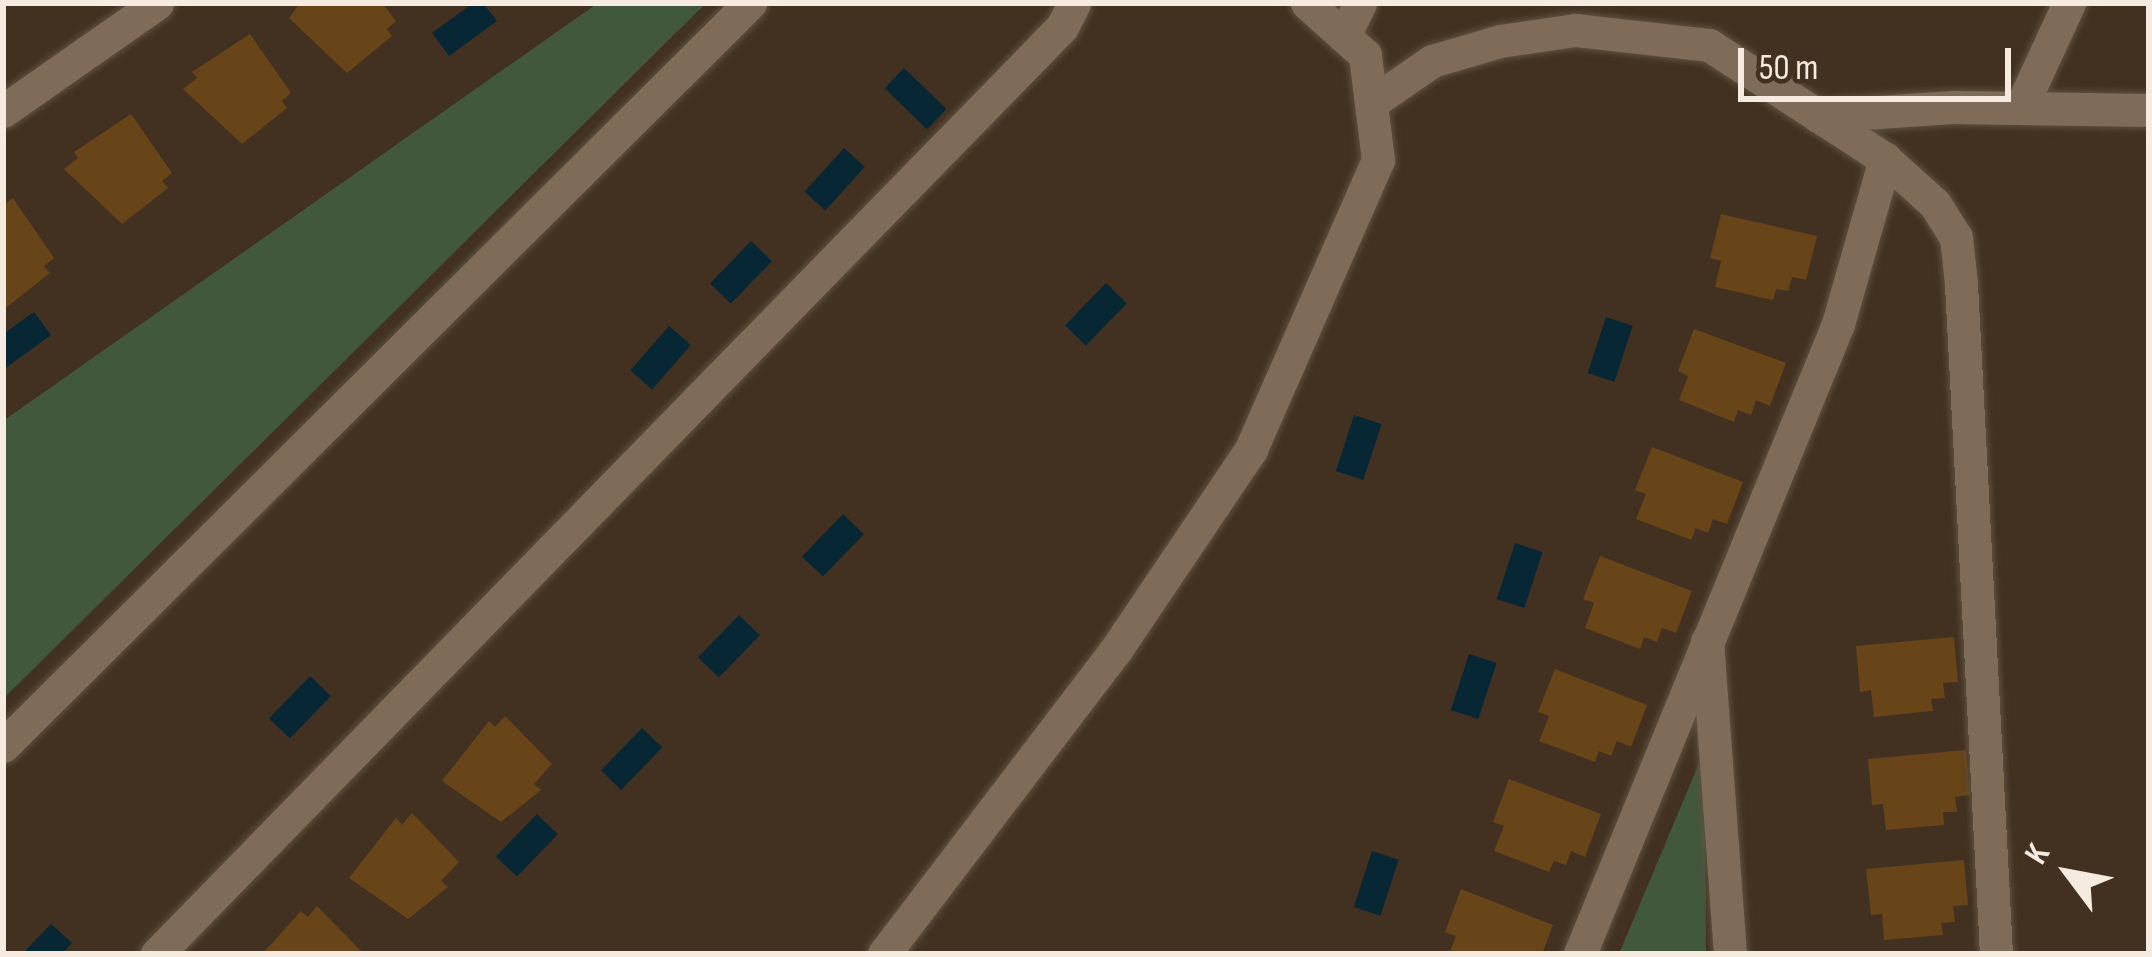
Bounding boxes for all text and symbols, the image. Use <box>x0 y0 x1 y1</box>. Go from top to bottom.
scale bar <box>1744 24 2017 98</box>
text: 50 m <box>1759 47 1818 90</box>
north arrow <box>2008 813 2128 933</box>
text: K <box>2016 836 2059 871</box>

